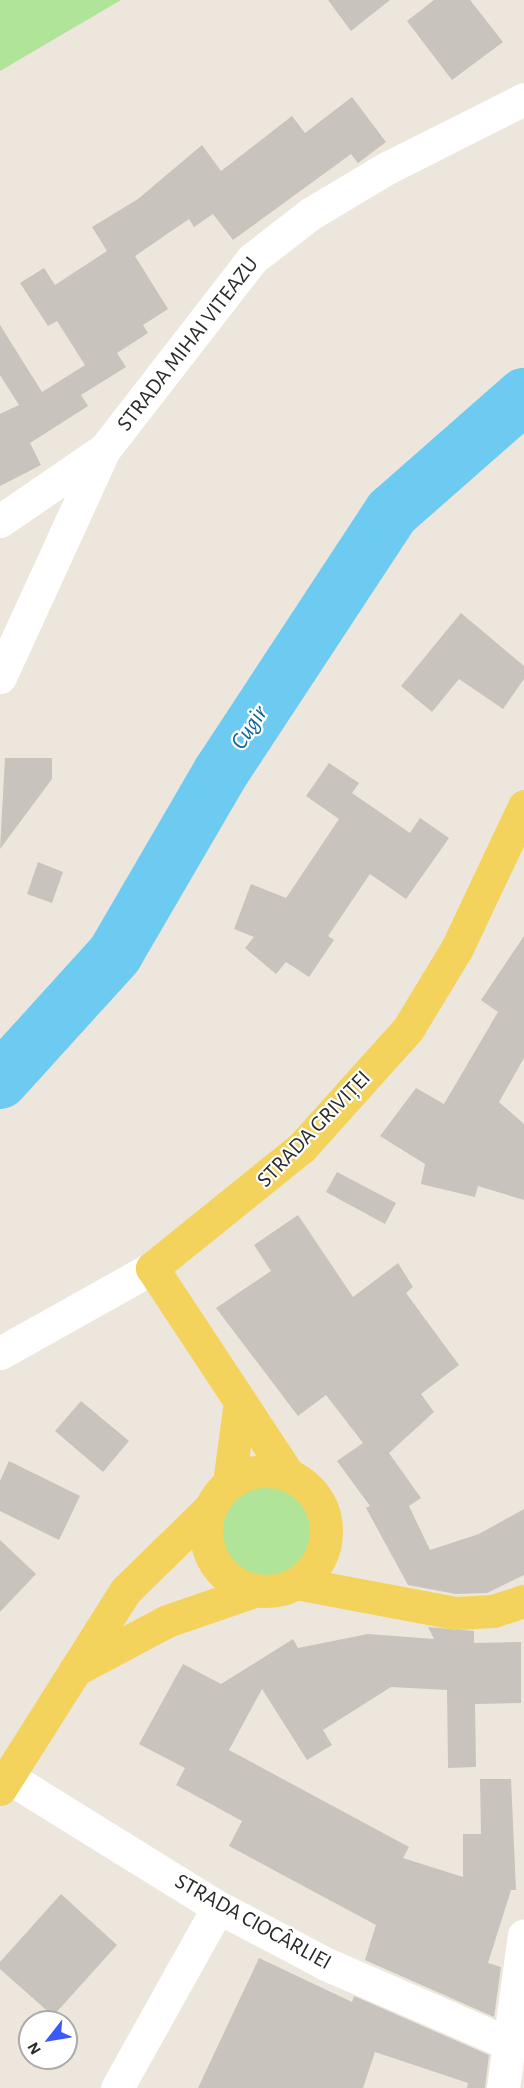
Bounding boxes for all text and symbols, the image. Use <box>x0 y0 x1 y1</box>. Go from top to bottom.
street label: STRADA MIHAI VITEAZU <box>112 252 264 436</box>
water label: Cugir <box>225 701 275 755</box>
street label: STRADA GRIVIȚEI <box>252 1065 376 1193</box>
street label: STRADA CIOCÂRLIEI <box>170 1868 336 1976</box>
north arrow <box>18 2010 78 2070</box>
text: N <box>25 2039 44 2057</box>

